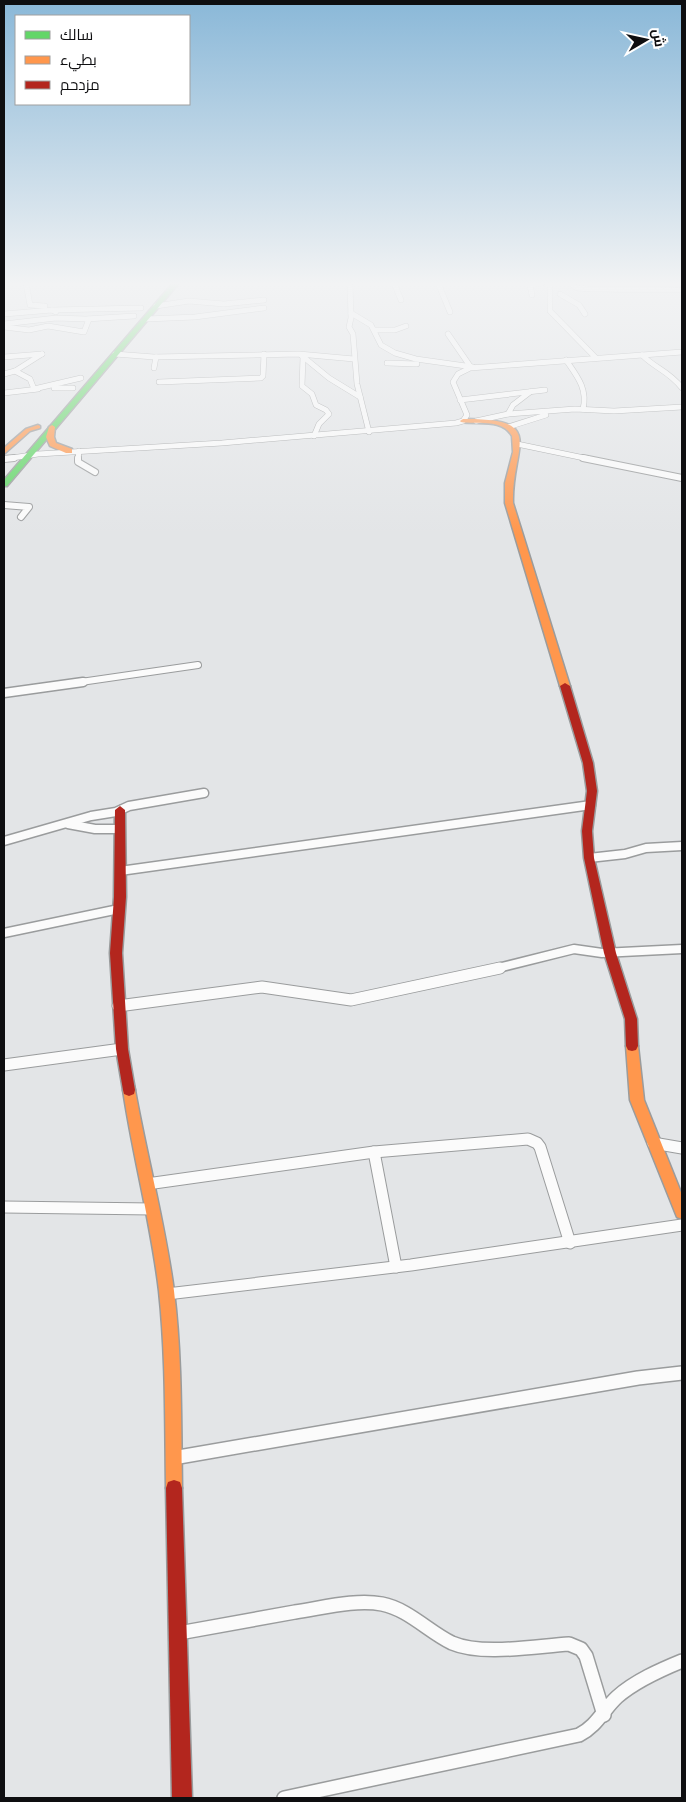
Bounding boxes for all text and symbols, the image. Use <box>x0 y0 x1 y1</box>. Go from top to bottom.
legend <box>15 15 190 105</box>
north arrow <box>621 15 671 65</box>
text: سالك <box>60 24 93 46</box>
text: ش <box>648 28 670 48</box>
text: بطيء <box>60 49 97 72</box>
text: مزدحم <box>60 74 100 96</box>

